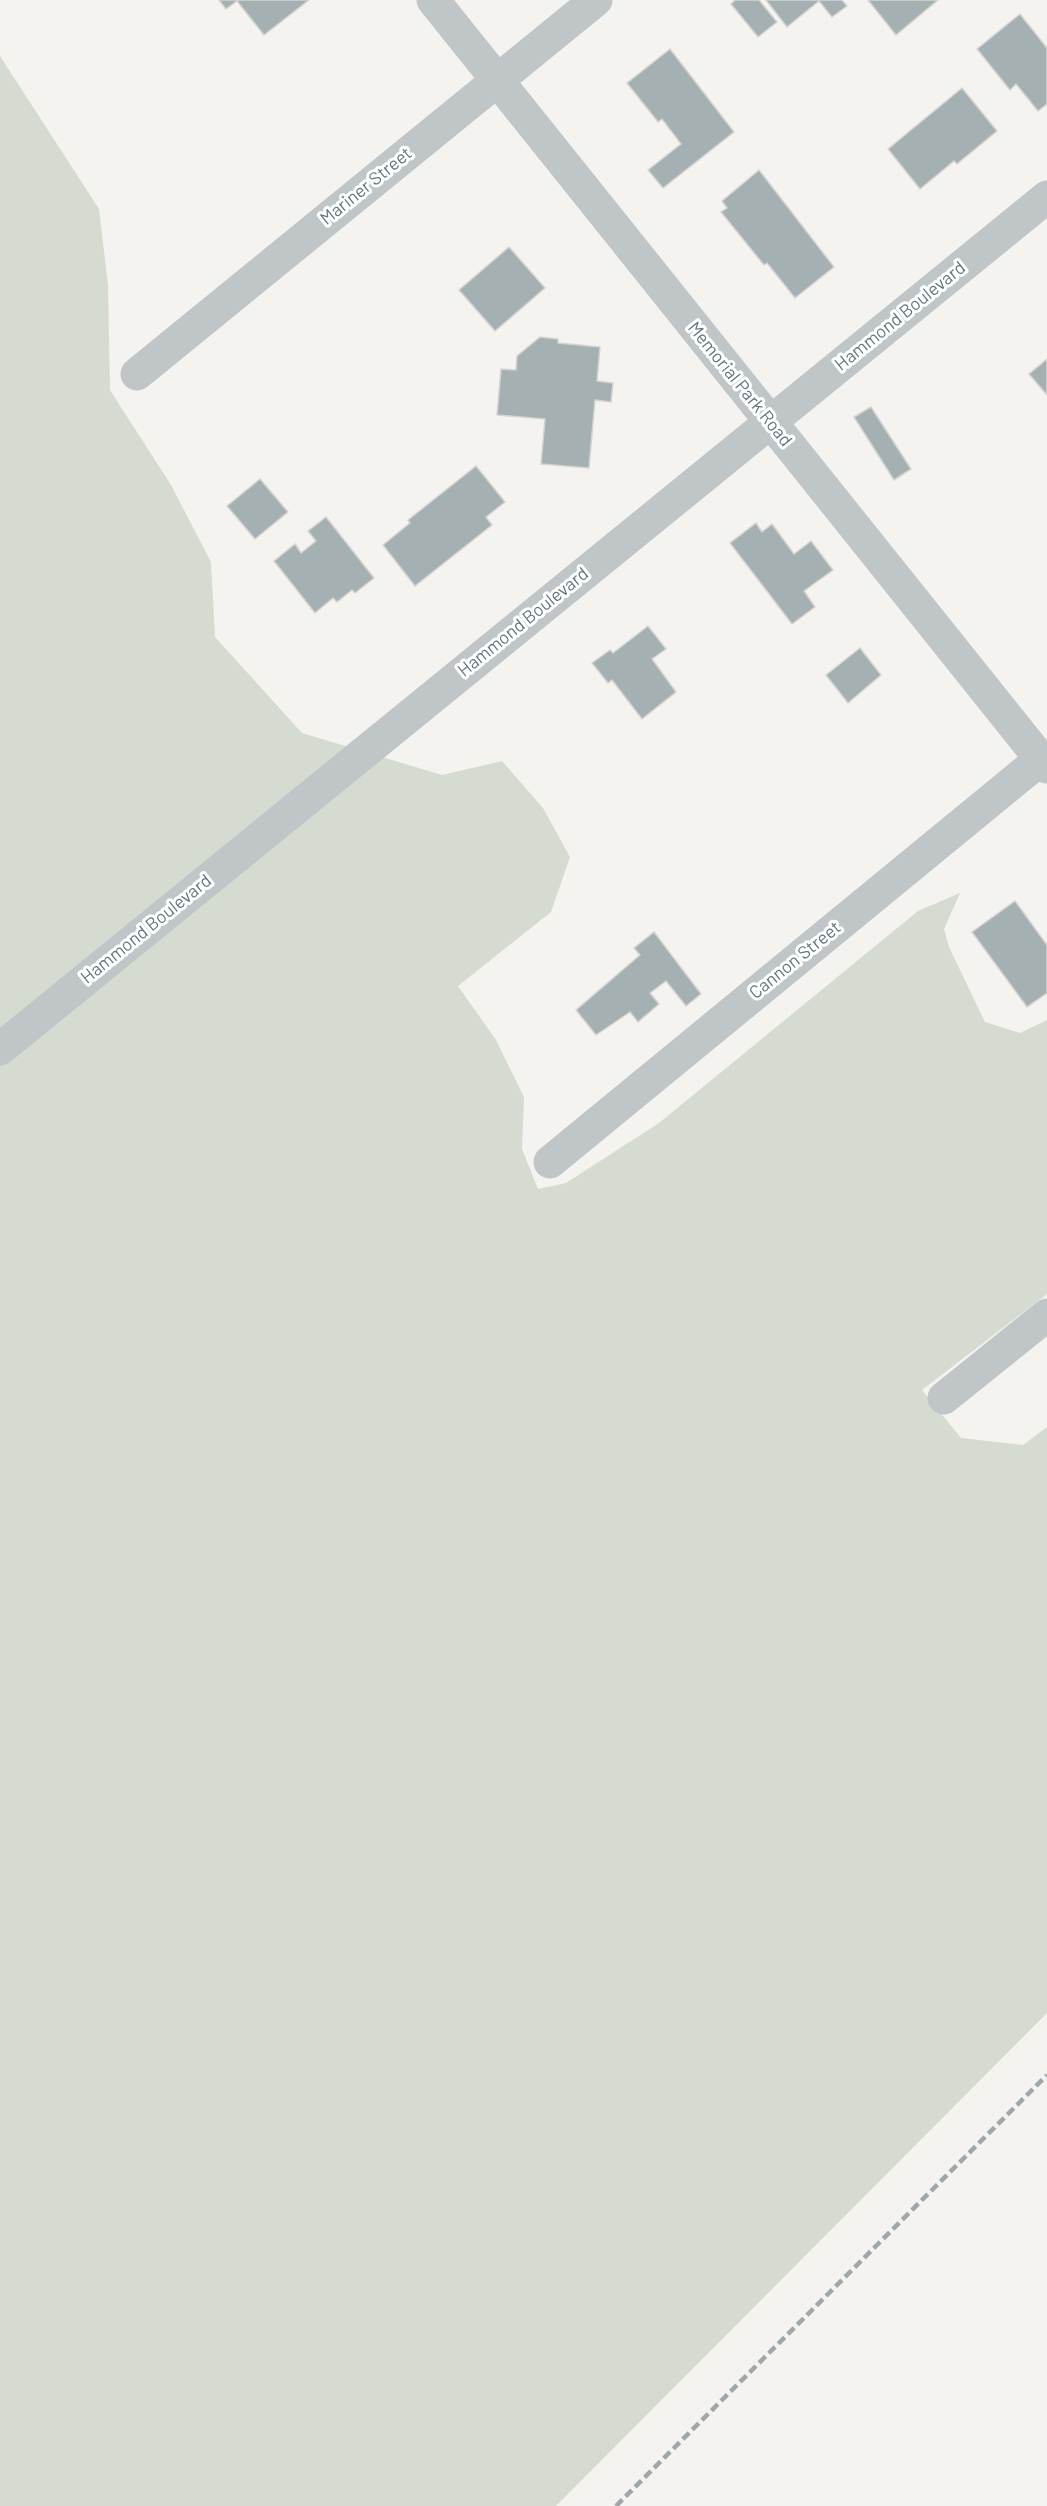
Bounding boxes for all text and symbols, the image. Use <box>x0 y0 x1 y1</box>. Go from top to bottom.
street label: Mariner Street <box>316 142 416 230</box>
street label: Hammond Boulevard <box>830 257 970 375</box>
street label: Memorial Park Road <box>683 317 797 451</box>
street label: Hammond Boulevard <box>453 563 593 681</box>
street label: Hammond Boulevard <box>76 870 216 988</box>
street label: Cannon Street <box>745 917 845 1003</box>

